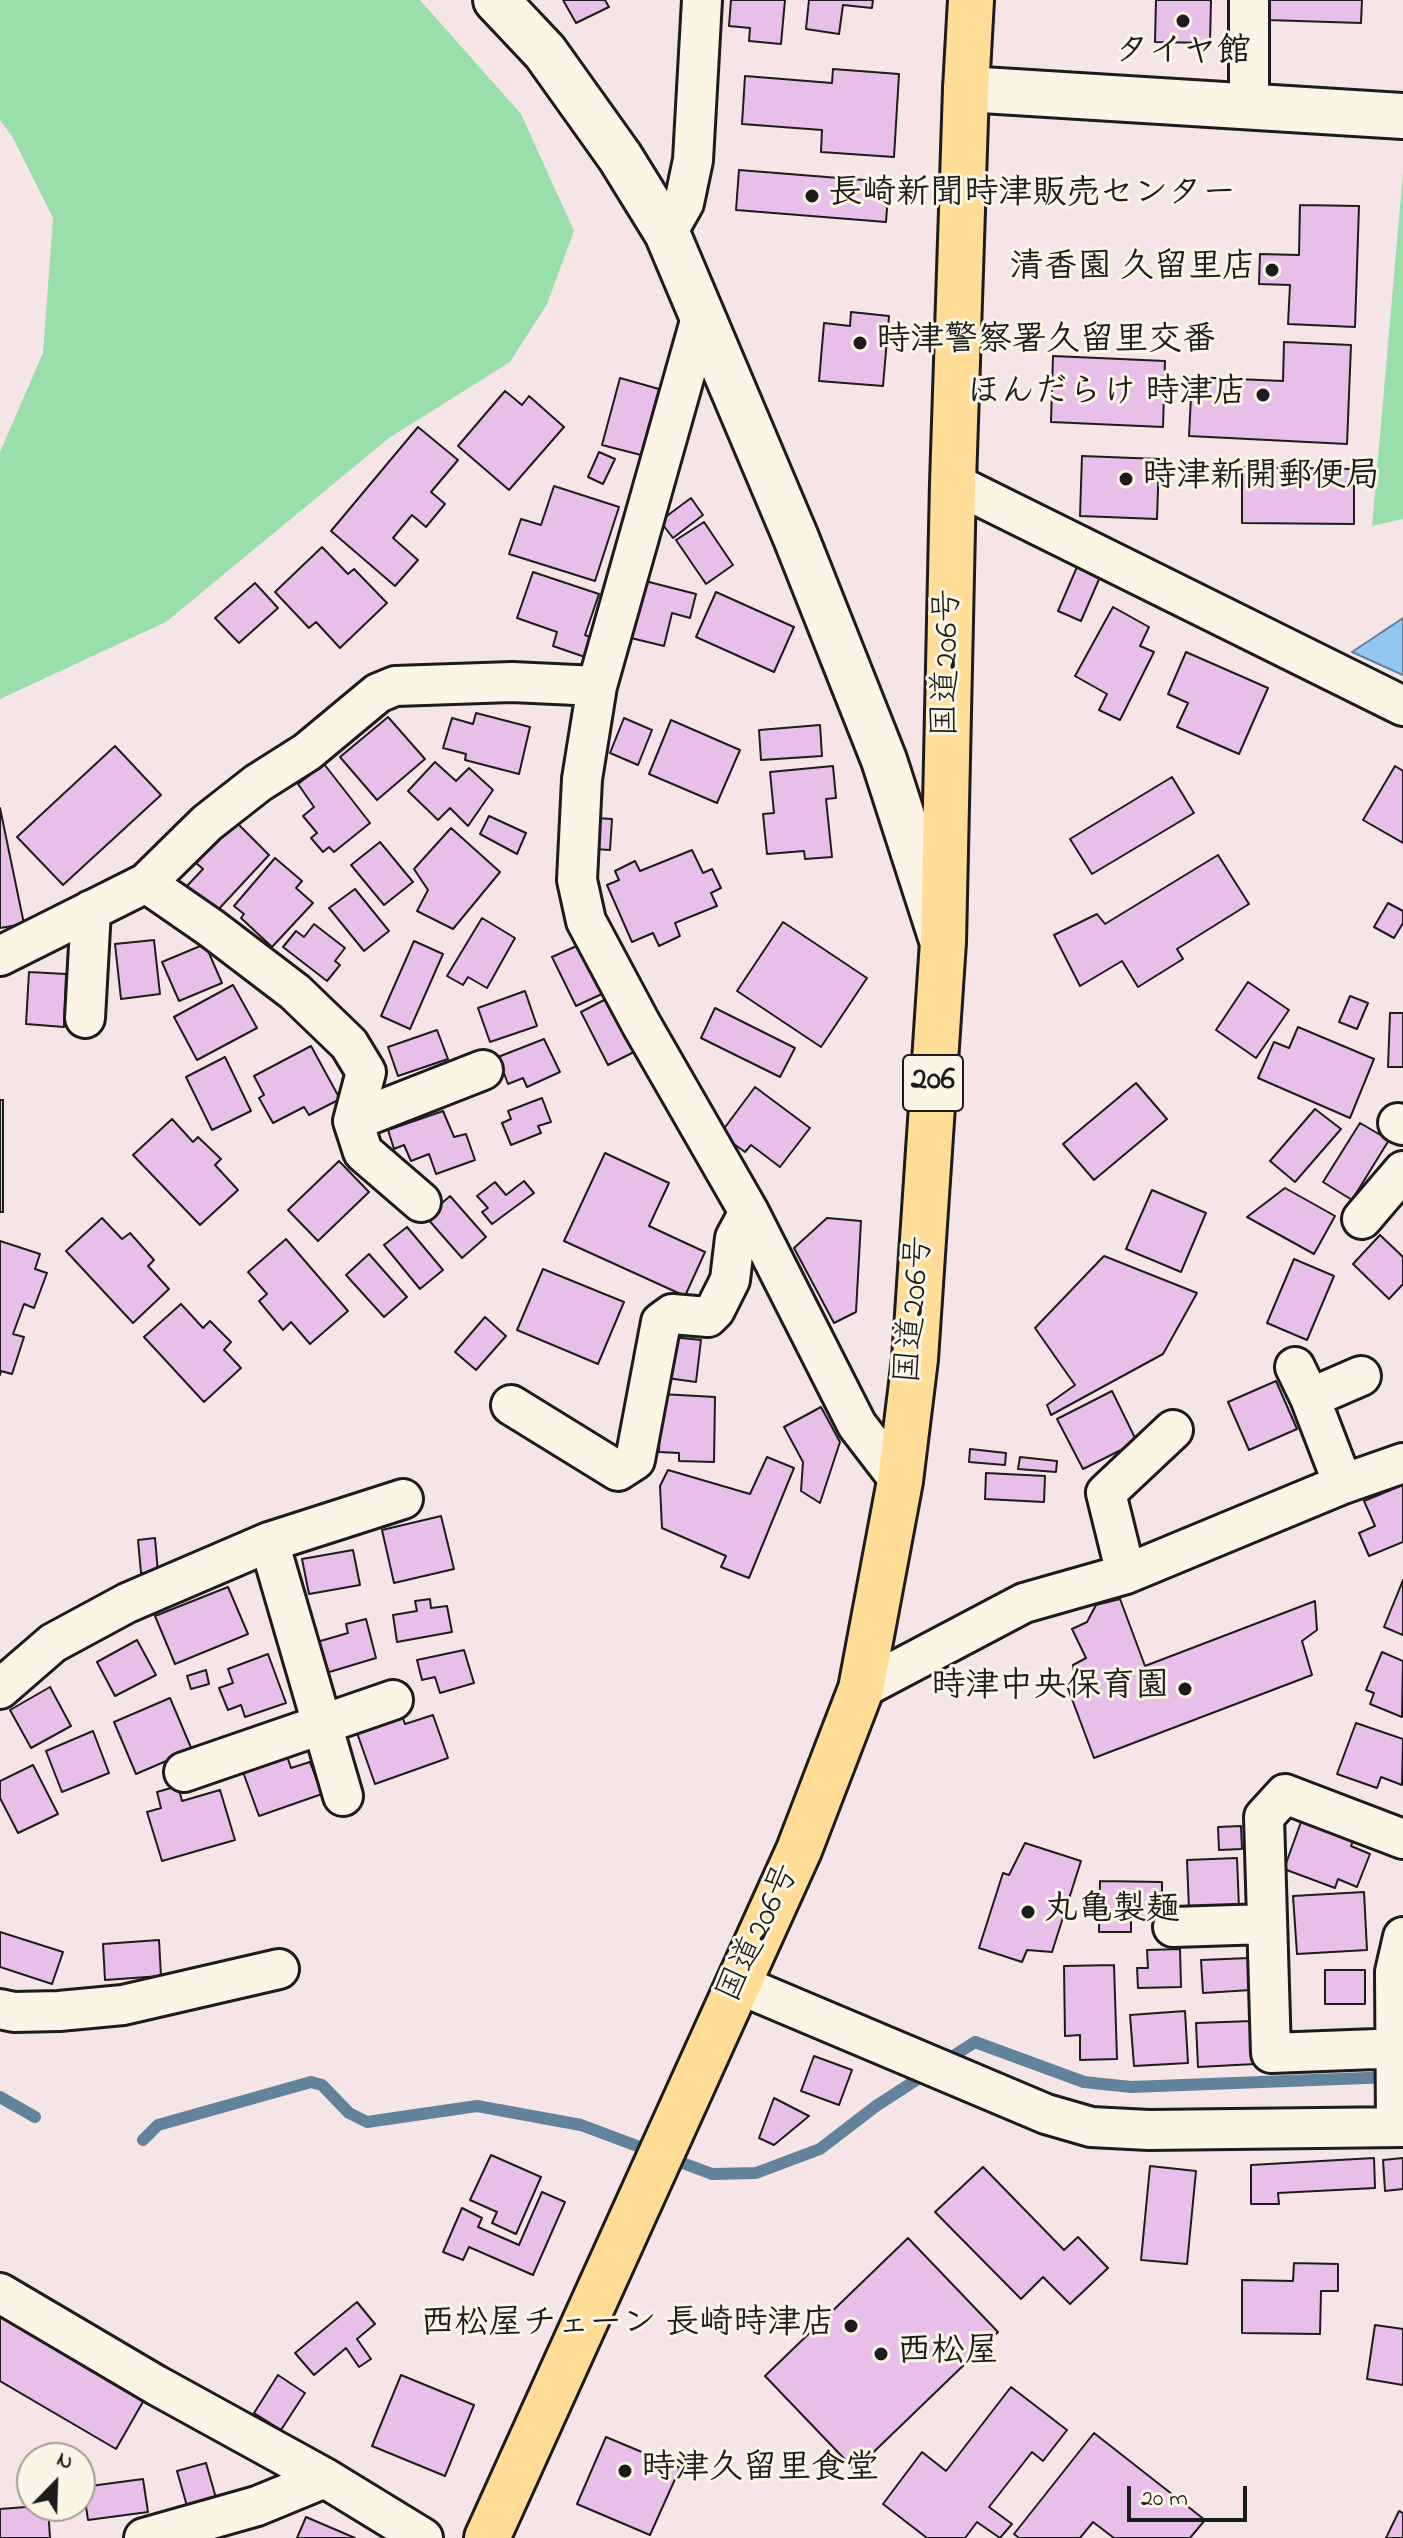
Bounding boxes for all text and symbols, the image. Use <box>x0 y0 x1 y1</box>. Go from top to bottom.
marker: タイヤ館 <box>1174 12 1192 30</box>
place label: タイヤ館 <box>1115 34 1251 74</box>
place label: 長崎新聞時津販売センター <box>828 176 1236 216</box>
marker: 長崎新聞時津販売センター <box>803 187 821 205</box>
place label: 清香園 久留里店 <box>1010 250 1256 290</box>
marker: 清香園 久留里店 <box>1263 261 1281 279</box>
place label: 時津警察署久留里交番 <box>876 323 1216 363</box>
marker: 時津警察署久留里交番 <box>851 334 869 352</box>
place label: ほんだらけ 時津店 <box>967 375 1247 415</box>
marker: ほんだらけ 時津店 <box>1254 386 1272 404</box>
place label: 時津新開郵便局 <box>1142 459 1380 499</box>
marker: 時津新開郵便局 <box>1117 470 1135 488</box>
street label: 国道206号 <box>928 588 972 738</box>
road number: 206 <box>903 1055 963 1111</box>
street label: 国道206号 <box>890 1234 944 1386</box>
place label: 時津中央保育園 <box>931 1669 1169 1709</box>
marker: 時津中央保育園 <box>1176 1680 1194 1698</box>
street label: 国道206号 <box>711 1858 811 2010</box>
place label: 丸亀製麺 <box>1044 1892 1180 1932</box>
marker: 丸亀製麺 <box>1019 1903 1037 1921</box>
place label: 西松屋チェーン 長崎時津店 <box>421 2306 835 2346</box>
marker: 西松屋チェーン 長崎時津店 <box>842 2317 860 2335</box>
place label: 西松屋 <box>897 2334 999 2374</box>
marker: 西松屋 <box>872 2345 890 2363</box>
north arrow <box>16 2442 96 2522</box>
text: N <box>51 2444 78 2479</box>
place label: 時津久留里食堂 <box>641 2451 879 2491</box>
marker: 時津久留里食堂 <box>616 2462 634 2480</box>
scale bar <box>1131 2470 1251 2520</box>
text: 20 m <box>1141 2482 1188 2517</box>

